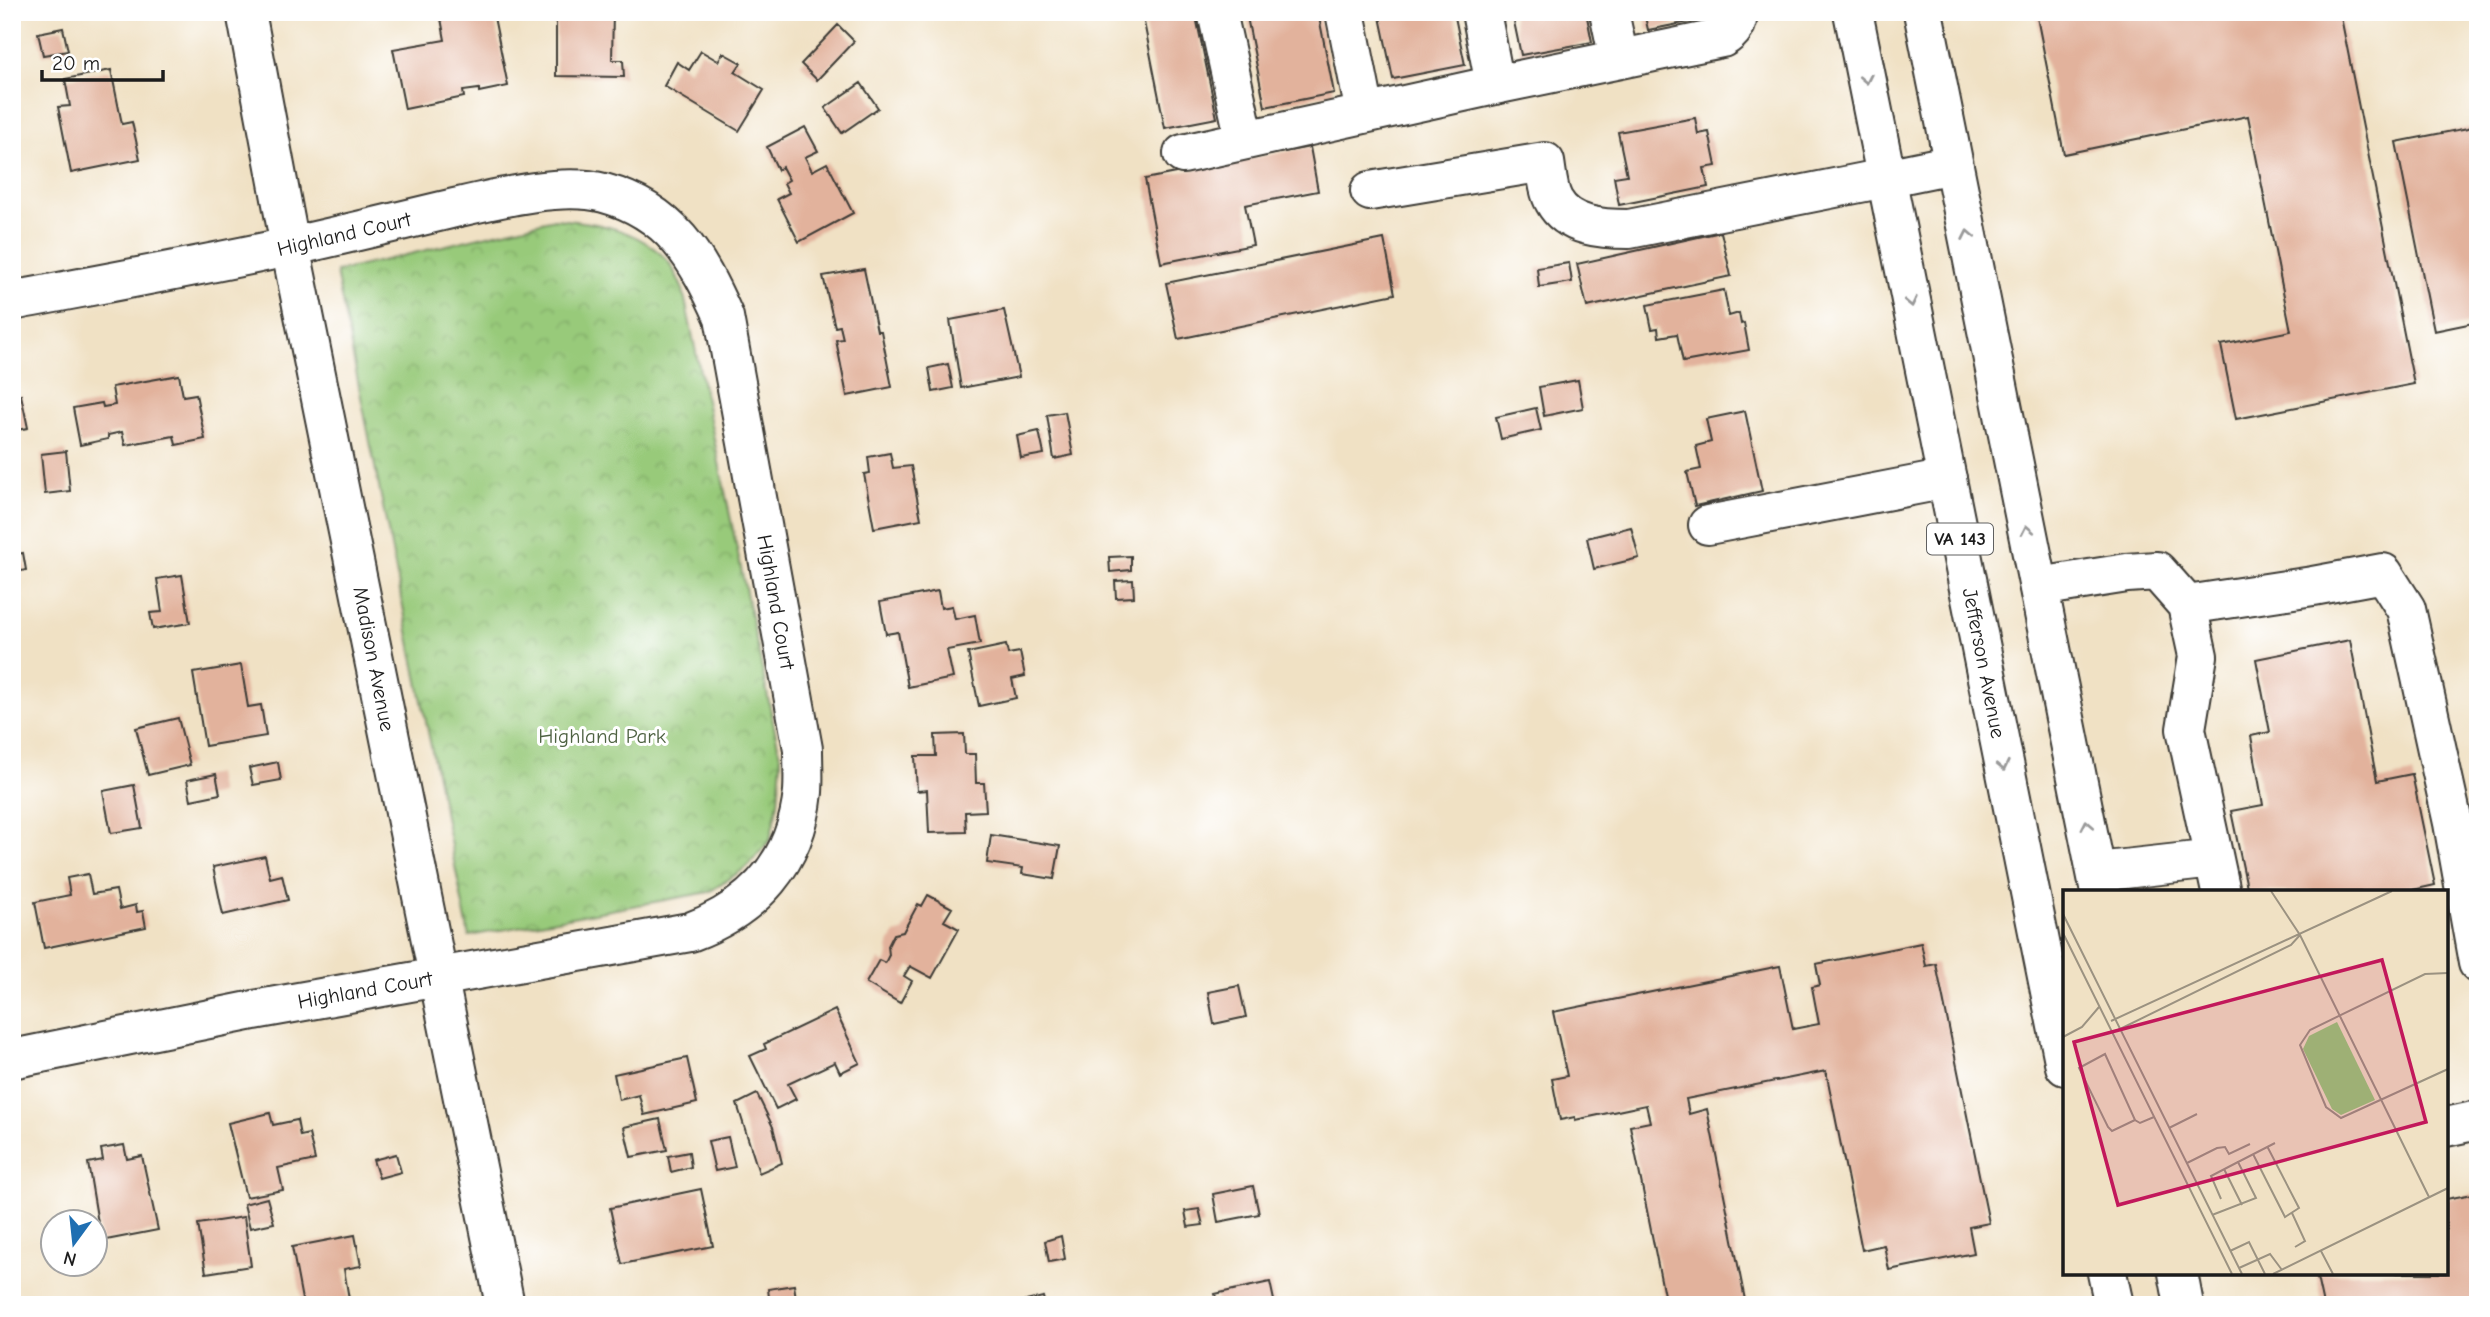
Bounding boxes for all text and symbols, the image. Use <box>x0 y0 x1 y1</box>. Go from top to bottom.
scale bar <box>42 38 163 82</box>
text: 20 m <box>52 51 100 75</box>
one-way arrow <box>1858 73 1873 85</box>
street label: Highland Court <box>275 207 414 261</box>
one-way arrow <box>1961 229 1976 241</box>
one-way arrow <box>1903 296 1918 308</box>
road number: VA 143 <box>1927 524 1993 554</box>
one-way arrow <box>2021 524 2036 536</box>
street label: Highland Court <box>752 533 800 672</box>
street label: Madison Avenue <box>348 585 400 733</box>
street label: Jefferson Avenue <box>1958 586 2010 740</box>
park label: Highland Park <box>538 724 666 748</box>
one-way arrow <box>1995 760 2010 772</box>
one-way arrow <box>2080 819 2095 831</box>
inset map <box>2063 890 2448 1275</box>
street label: Highland Court <box>296 966 435 1014</box>
north arrow <box>38 1208 108 1278</box>
text: N <box>61 1246 79 1271</box>

